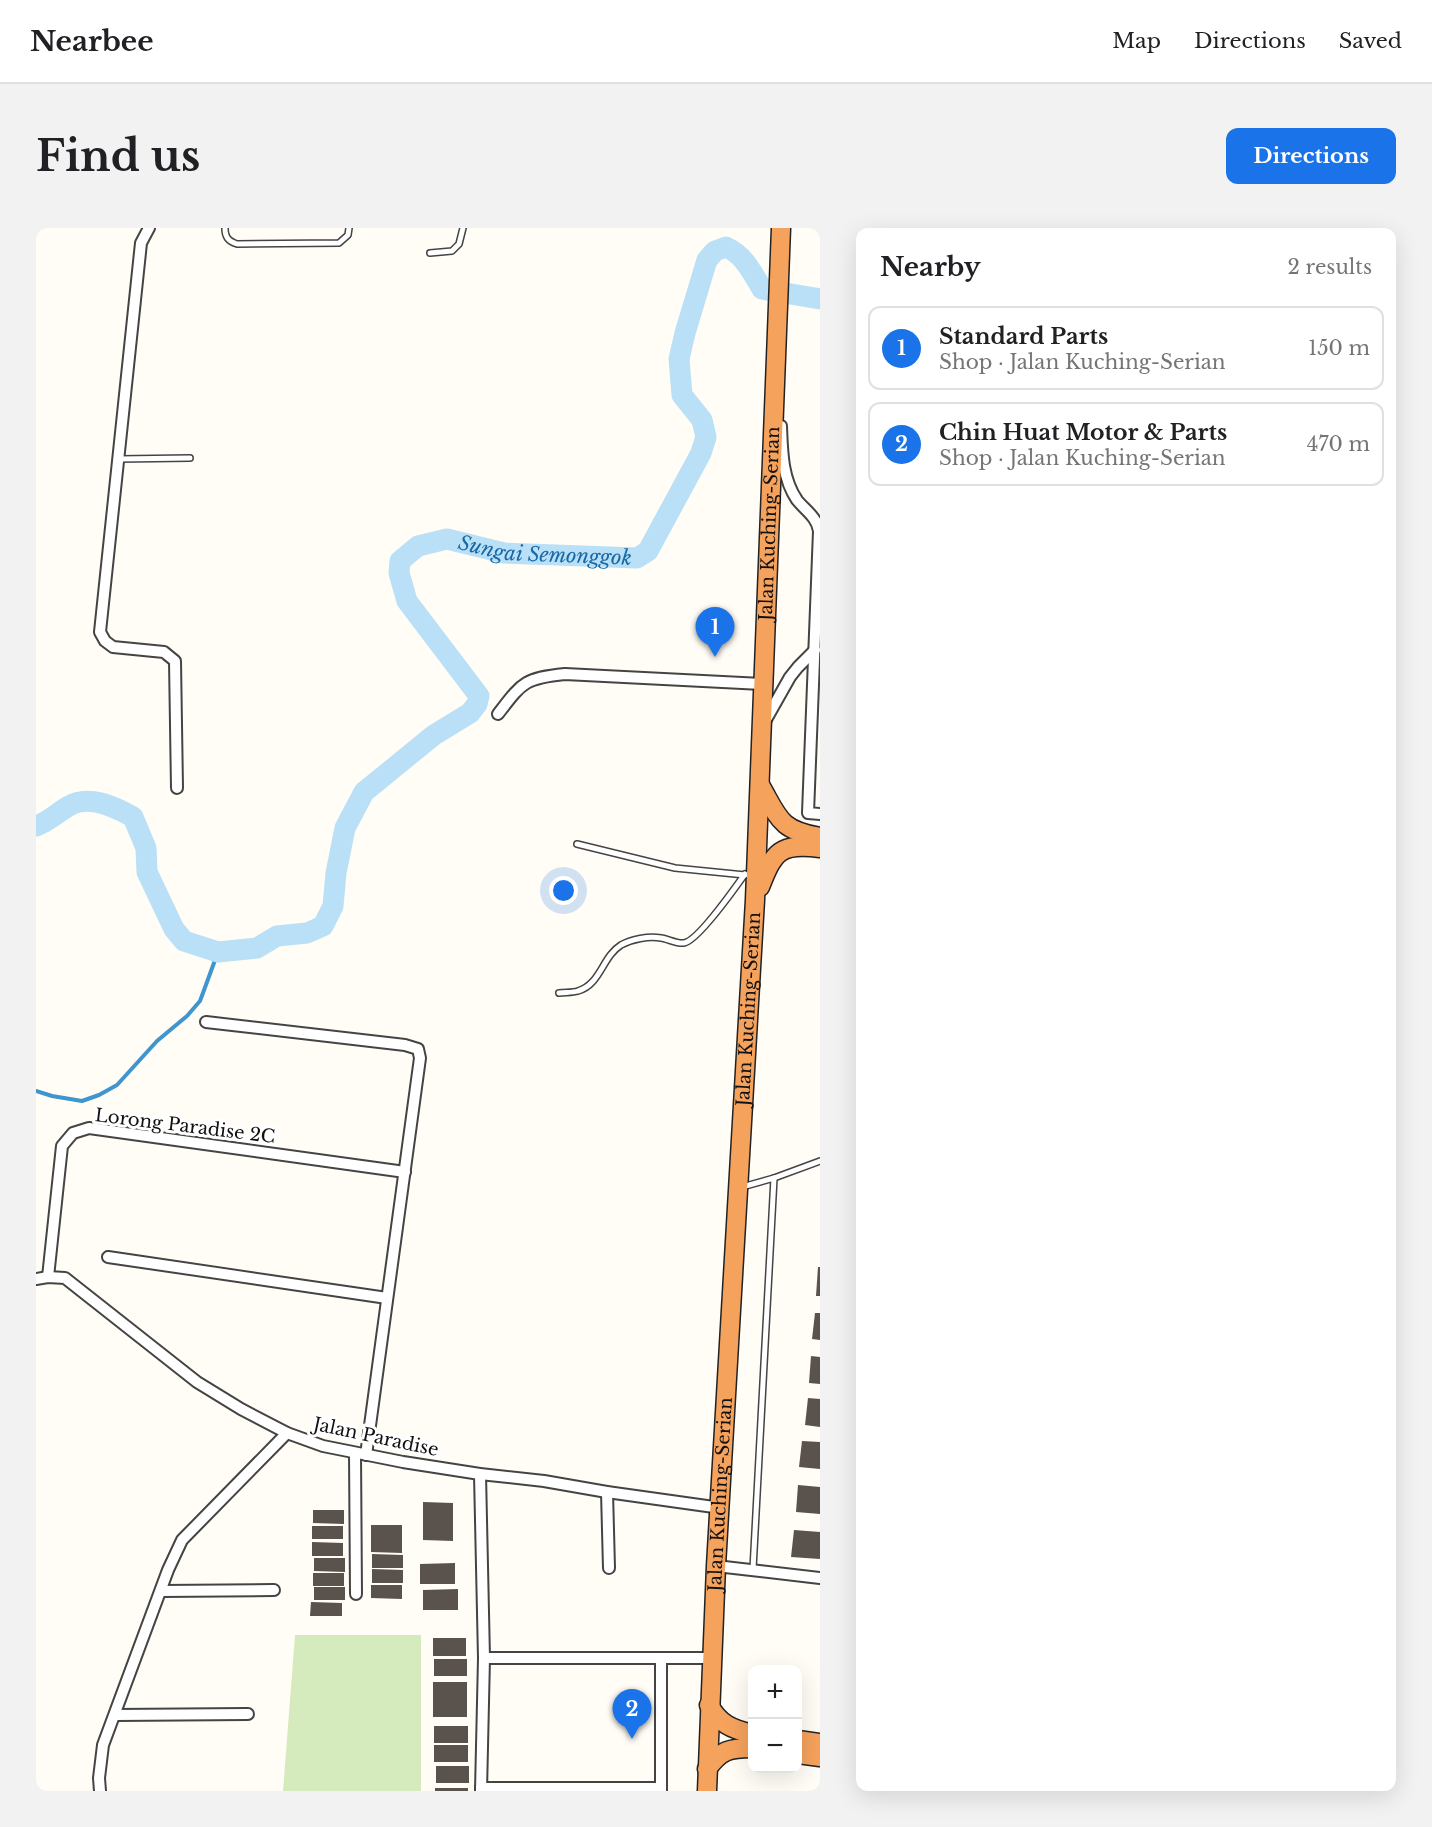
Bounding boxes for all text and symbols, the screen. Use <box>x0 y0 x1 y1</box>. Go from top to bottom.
text: Nearbee <box>30 24 154 59</box>
text: Map <box>1112 28 1161 54</box>
text: Directions <box>1194 28 1306 54</box>
text: Saved <box>1339 28 1402 54</box>
button: Directions <box>1226 128 1396 184</box>
text: Find us <box>36 130 200 182</box>
text: Nearby <box>880 251 981 283</box>
text: 2 results <box>1288 255 1372 279</box>
text: Standard Parts <box>939 323 1108 350</box>
text: 1 <box>897 336 906 360</box>
text: 150 m <box>1308 336 1370 360</box>
text: Shop · Jalan Kuching-Serian <box>939 350 1226 374</box>
text: Chin Huat Motor & Parts <box>939 419 1227 446</box>
street label: Jalan Kuching-Serian <box>755 426 784 623</box>
text: 2 <box>895 432 908 456</box>
text: 470 m <box>1307 432 1370 456</box>
text: Shop · Jalan Kuching-Serian <box>939 446 1226 470</box>
water label: Sungai Semonggok <box>456 530 632 570</box>
pin: 1 <box>696 608 734 657</box>
your location <box>549 876 578 905</box>
street label: Jalan Kuching-Serian <box>732 911 765 1109</box>
street label: Lorong Paradise 2C <box>94 1104 276 1148</box>
street label: Jalan Kuching-Serian <box>704 1397 737 1594</box>
street label: Jalan Paradise <box>309 1413 441 1461</box>
map controls <box>748 1665 802 1773</box>
button: + <box>748 1665 802 1719</box>
pin: 2 <box>612 1690 652 1739</box>
button: − <box>748 1719 802 1773</box>

